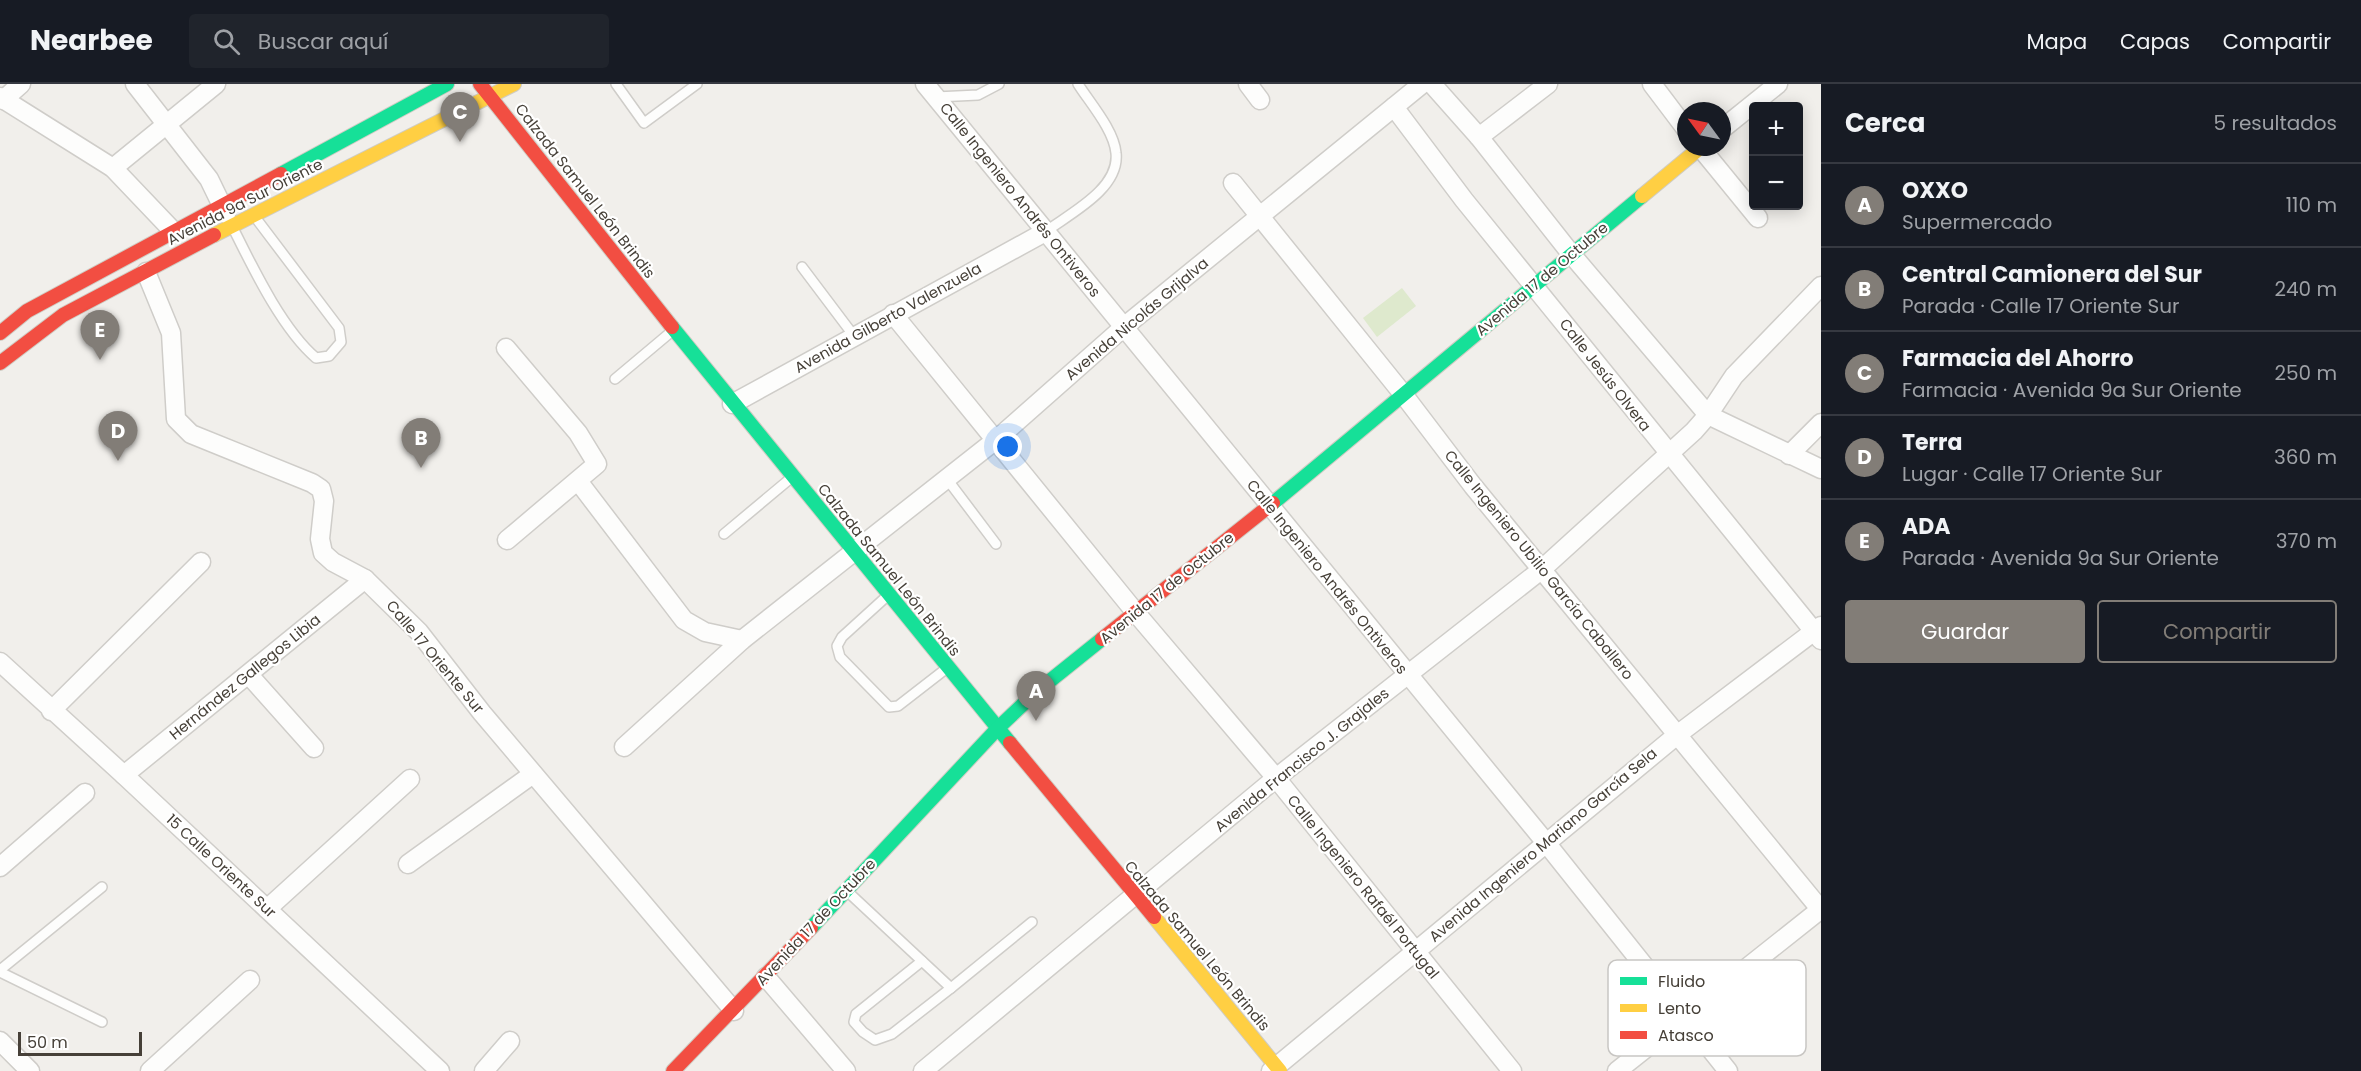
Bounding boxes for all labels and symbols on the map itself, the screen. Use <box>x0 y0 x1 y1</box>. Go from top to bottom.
pin: C <box>440 92 480 142</box>
street label: Calle Ingeniero Andrés Ontiveros <box>935 98 1106 302</box>
street label: Calzada Samuel León Brindis <box>511 99 660 283</box>
north arrow <box>1677 102 1731 156</box>
street label: Avenida 9a Sur Oriente <box>163 153 326 250</box>
street label: Avenida 17 de Octubre <box>1471 217 1612 340</box>
street label: Avenida Nicolás Grijalva <box>1061 252 1213 385</box>
street label: Avenida Gilberto Valenzuela <box>790 257 985 378</box>
pin: E <box>80 310 120 360</box>
street label: Calle Jesús Olvera <box>1555 314 1656 435</box>
pin: D <box>98 412 138 461</box>
pin: B <box>402 418 440 468</box>
your location <box>993 432 1022 461</box>
street label: Calle Ingeniero Ubilio García Caballero <box>1440 445 1639 684</box>
street label: Calle Ingeniero Andrés Ontiveros <box>1242 475 1413 679</box>
street label: Calzada Samuel León Brindis <box>813 479 966 660</box>
street label: Avenida 17 de Octubre <box>1095 527 1238 648</box>
street label: Calle 17 Oriente Sur <box>382 595 489 718</box>
street label: Hernández Gallegos Libia <box>165 609 325 744</box>
pin: A <box>1016 672 1056 721</box>
street label: Avenida Francisco J. Grajales <box>1210 682 1393 837</box>
street label: Avenida Ingeniero Mariano García Sela <box>1424 743 1661 946</box>
street label: Calle Ingeniero Rafaél Portugal <box>1282 790 1444 983</box>
street label: 15 Calle Oriente Sur <box>162 809 281 922</box>
street label: Avenida 17 de Octubre <box>751 853 880 990</box>
street label: Calzada Samuel León Brindis <box>1120 856 1275 1035</box>
legend <box>1608 960 1806 1056</box>
text: Fluido <box>1658 970 1705 993</box>
text: Lento <box>1658 997 1701 1020</box>
text: Atasco <box>1658 1024 1714 1047</box>
scale bar <box>18 1029 142 1056</box>

